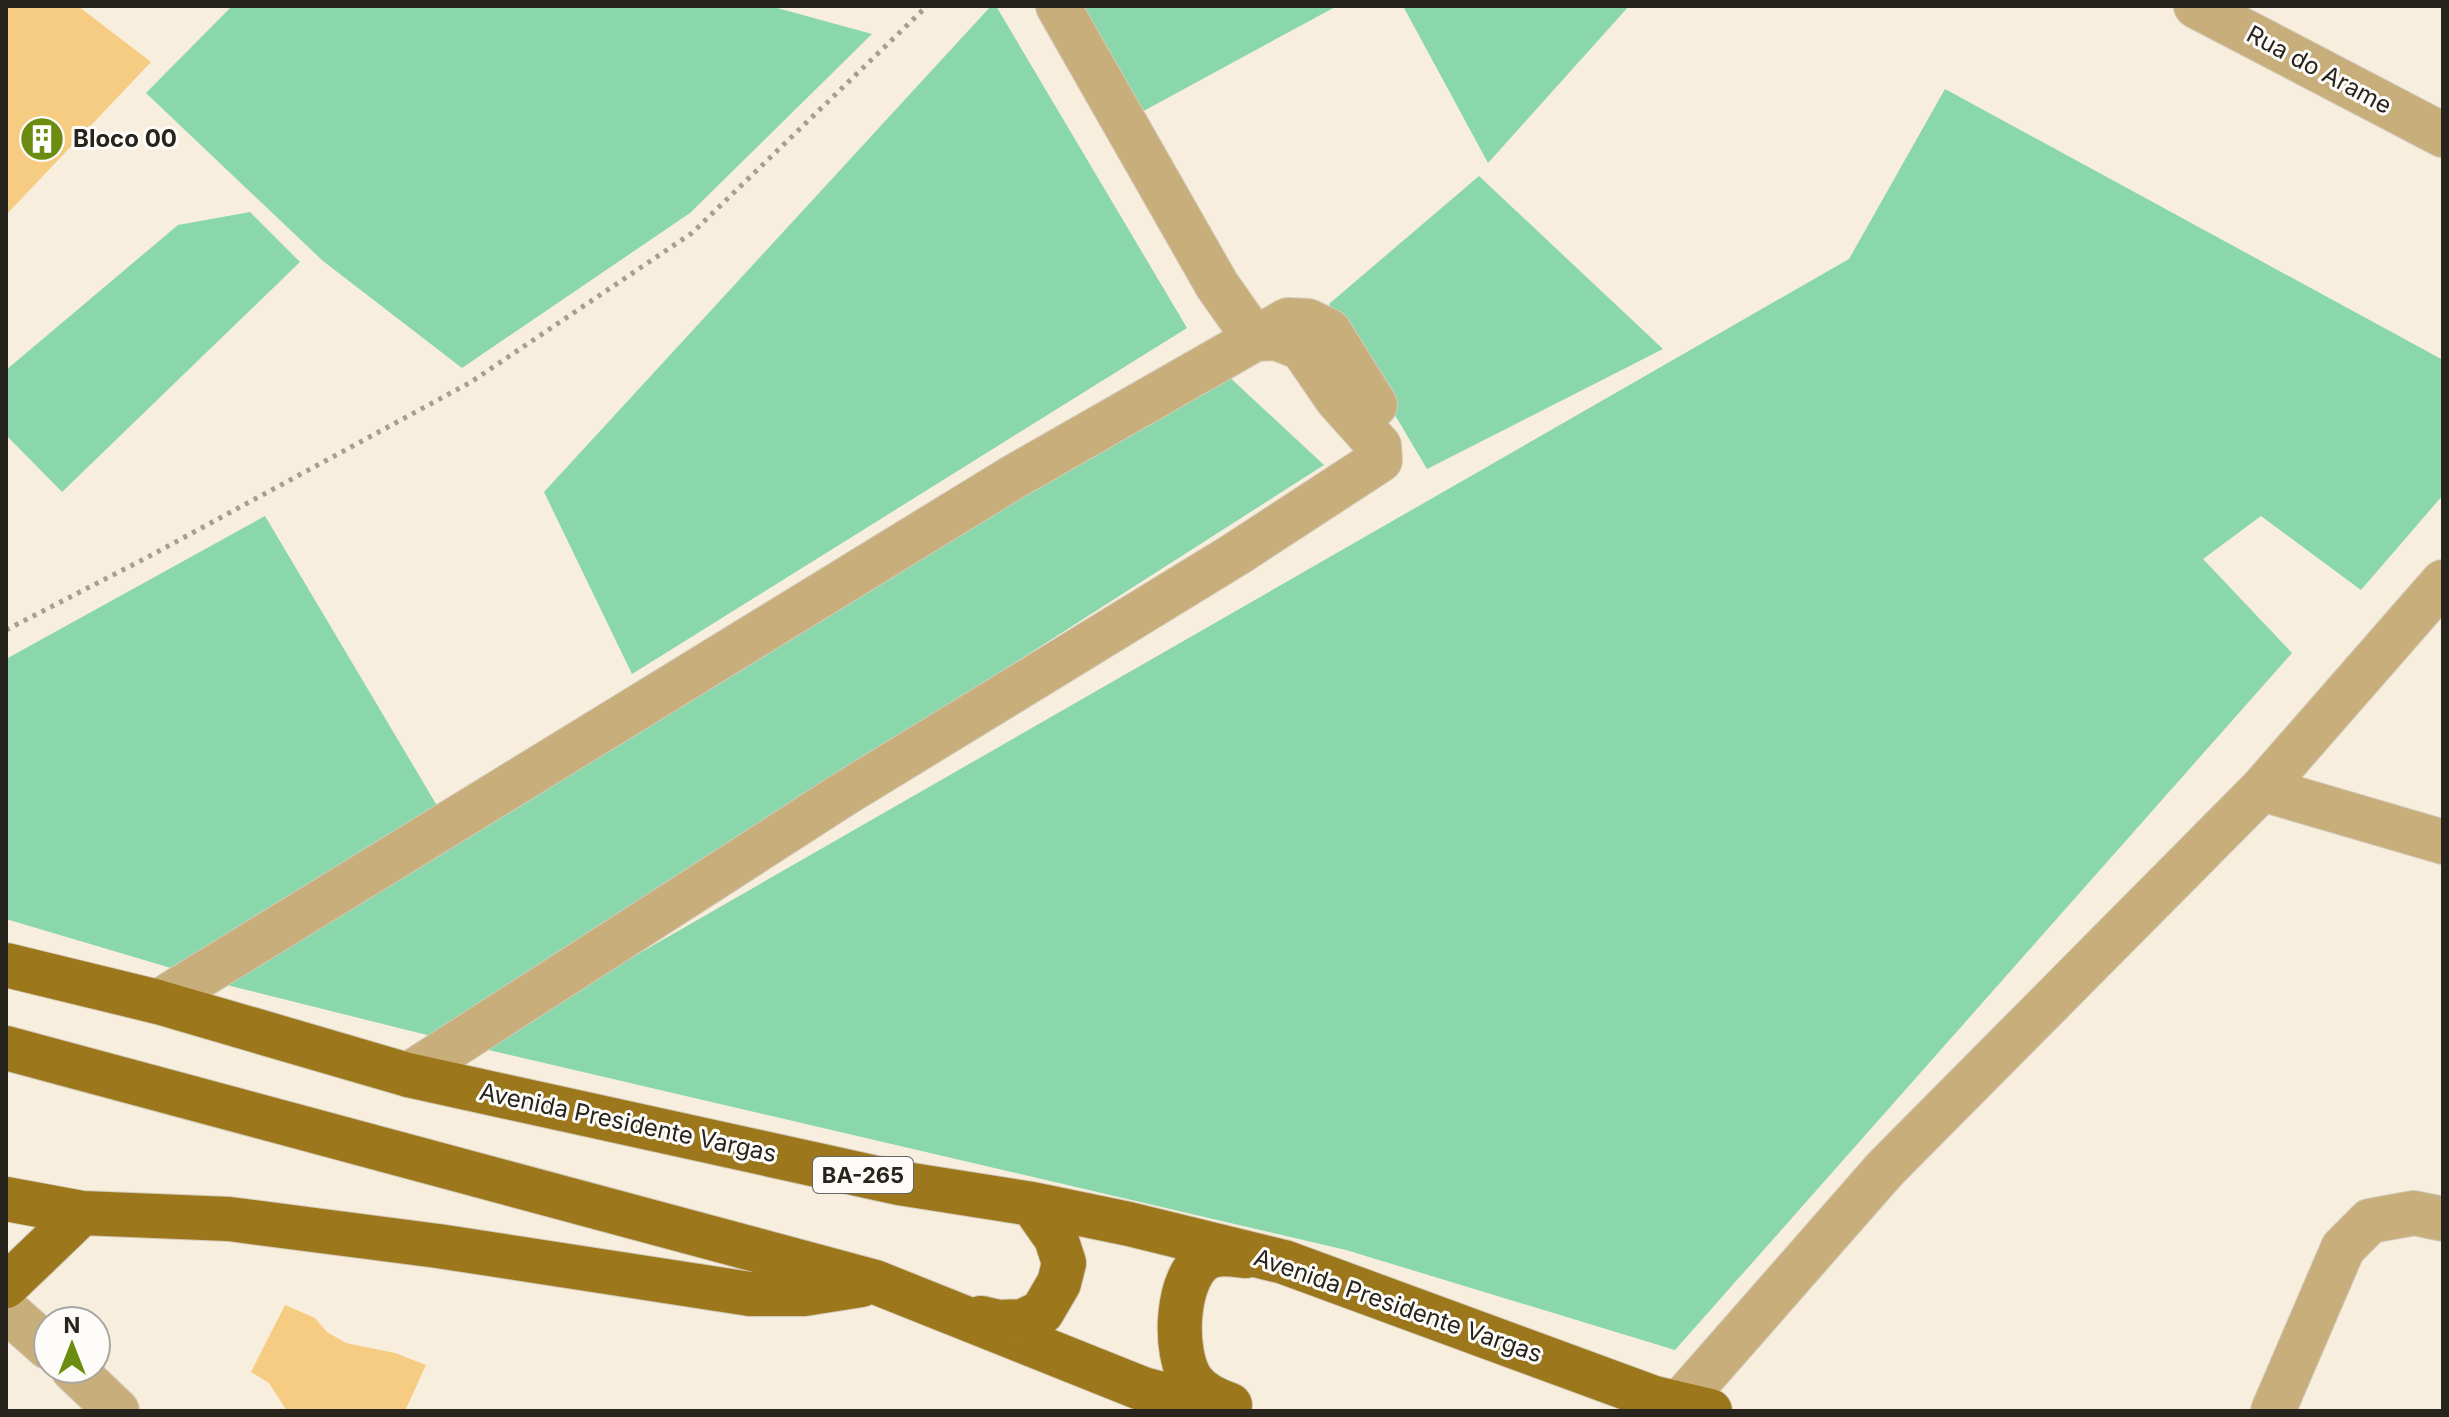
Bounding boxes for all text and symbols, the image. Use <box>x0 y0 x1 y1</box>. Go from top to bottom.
street label: Rua do Arame <box>2242 19 2397 120</box>
building icon: Bloco 00 <box>18 115 66 163</box>
place label: Bloco 00 <box>73 124 177 153</box>
street label: Avenida Presidente Vargas <box>477 1077 779 1168</box>
road number: BA-265 <box>813 1157 913 1193</box>
street label: Avenida Presidente Vargas <box>1250 1243 1546 1369</box>
north arrow <box>32 1305 112 1385</box>
text: N <box>64 1312 80 1338</box>

